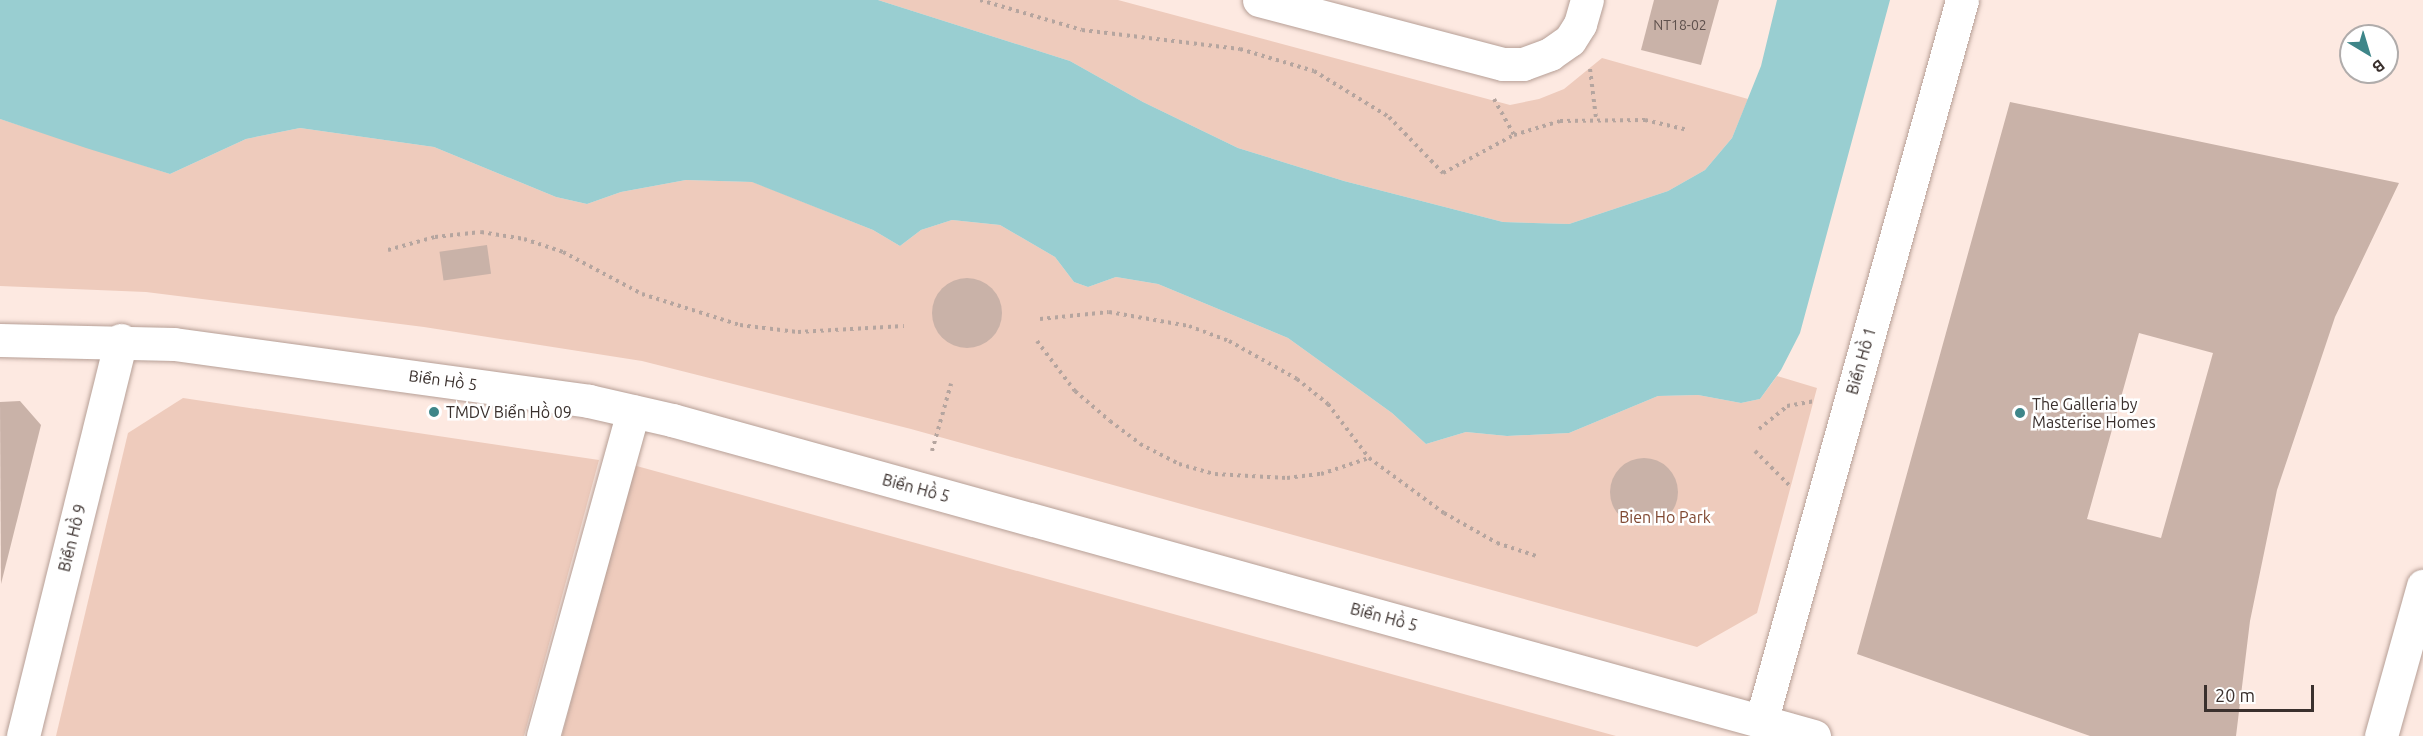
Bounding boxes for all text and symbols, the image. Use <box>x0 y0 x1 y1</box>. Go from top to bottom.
house number: NT18-02 <box>1653 17 1707 33</box>
north arrow <box>2339 24 2399 84</box>
text: B <box>2369 56 2389 77</box>
street label: Biển Hồ 1 <box>1842 325 1880 397</box>
street label: Biển Hồ 5 <box>408 366 478 394</box>
place label: The Galleria by Masterise Homes <box>2032 394 2156 432</box>
place label: TMDV Biển Hồ 09 <box>446 402 572 422</box>
marker: TMDV Biển Hồ 09 <box>427 405 441 419</box>
marker: The Galleria by Masterise Homes <box>2013 406 2027 420</box>
street label: Biển Hồ 5 <box>880 470 952 506</box>
street label: Biển Hồ 9 <box>54 502 90 574</box>
park label: Bien Ho Park <box>1619 507 1711 527</box>
street label: Biển Hồ 5 <box>1348 599 1420 635</box>
scale bar <box>2207 673 2316 711</box>
text: 20 m <box>2215 685 2255 705</box>

